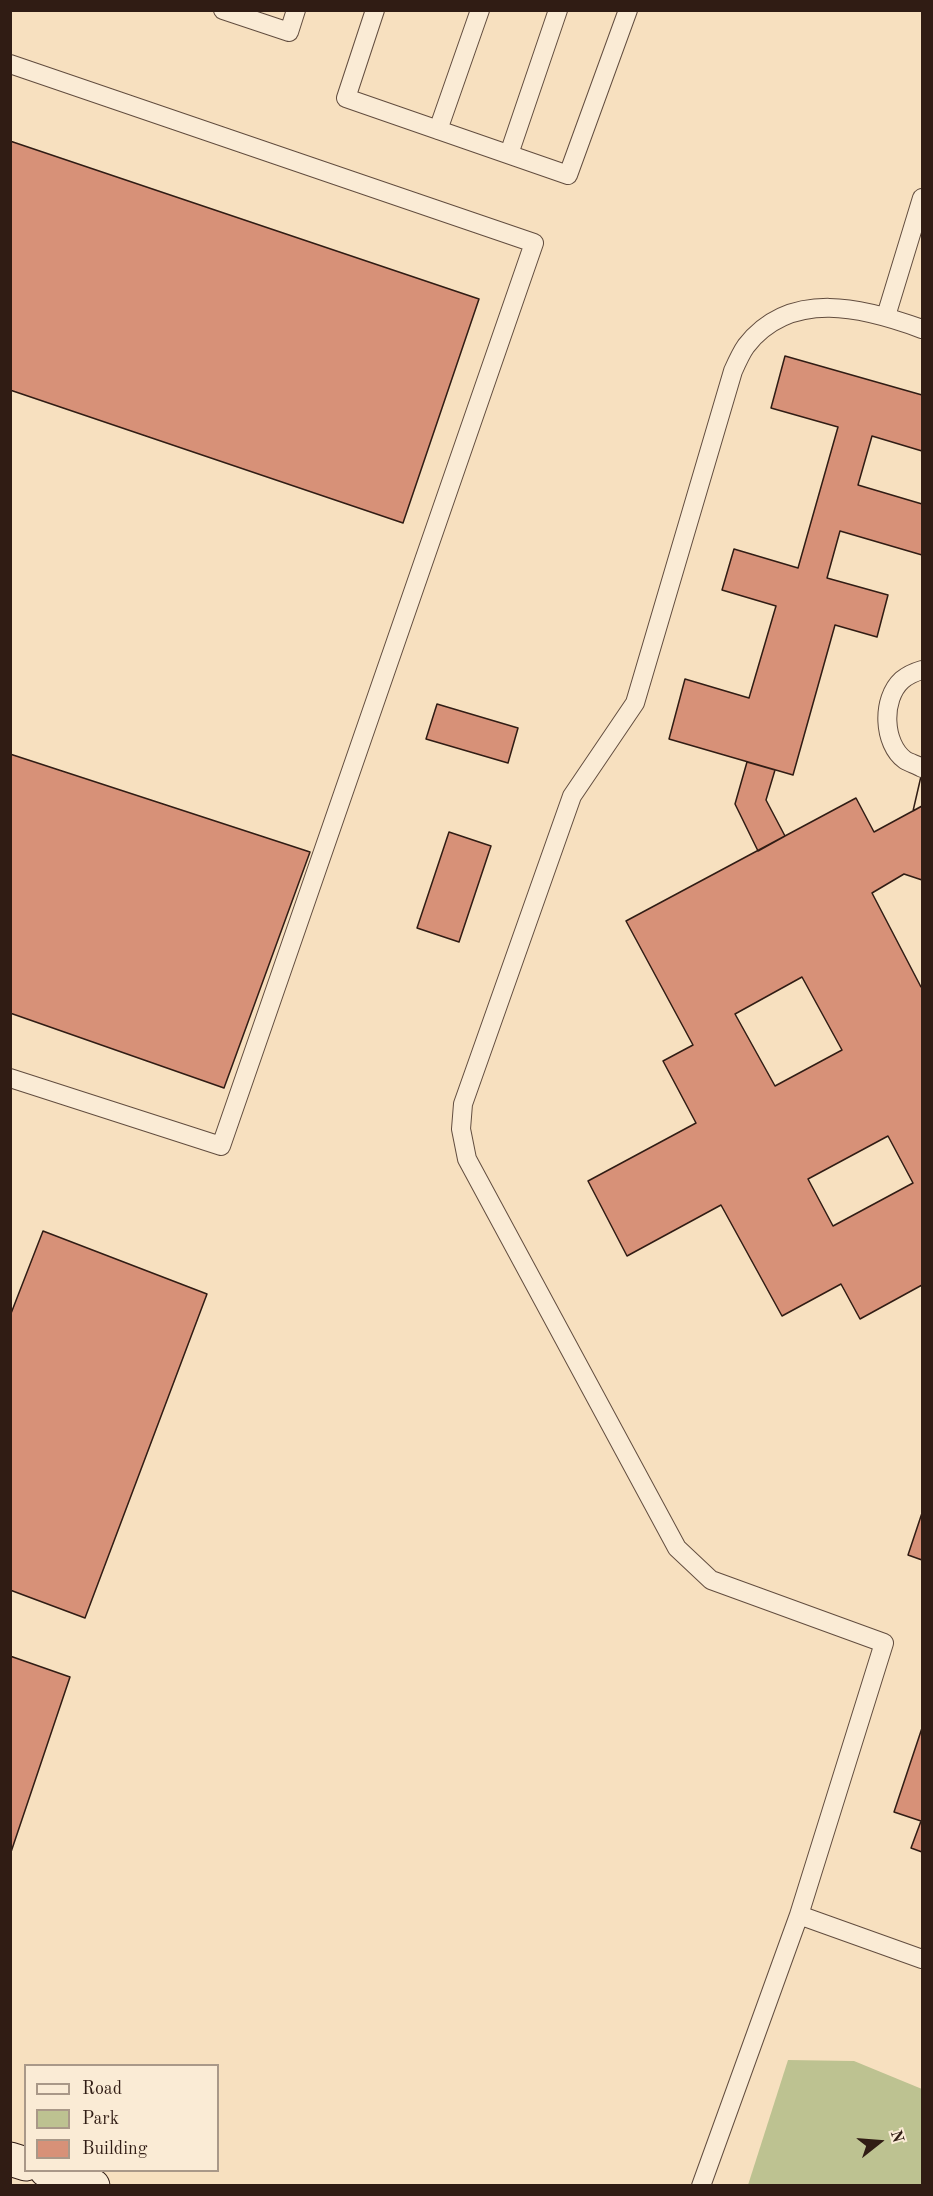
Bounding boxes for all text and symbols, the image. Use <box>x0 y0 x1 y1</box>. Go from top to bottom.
legend <box>24 2064 219 2172</box>
text: Road <box>82 2080 122 2098</box>
text: Park <box>82 2110 119 2128</box>
north arrow <box>849 2112 909 2172</box>
text: N <box>887 2129 906 2145</box>
text: Building <box>82 2140 147 2158</box>

